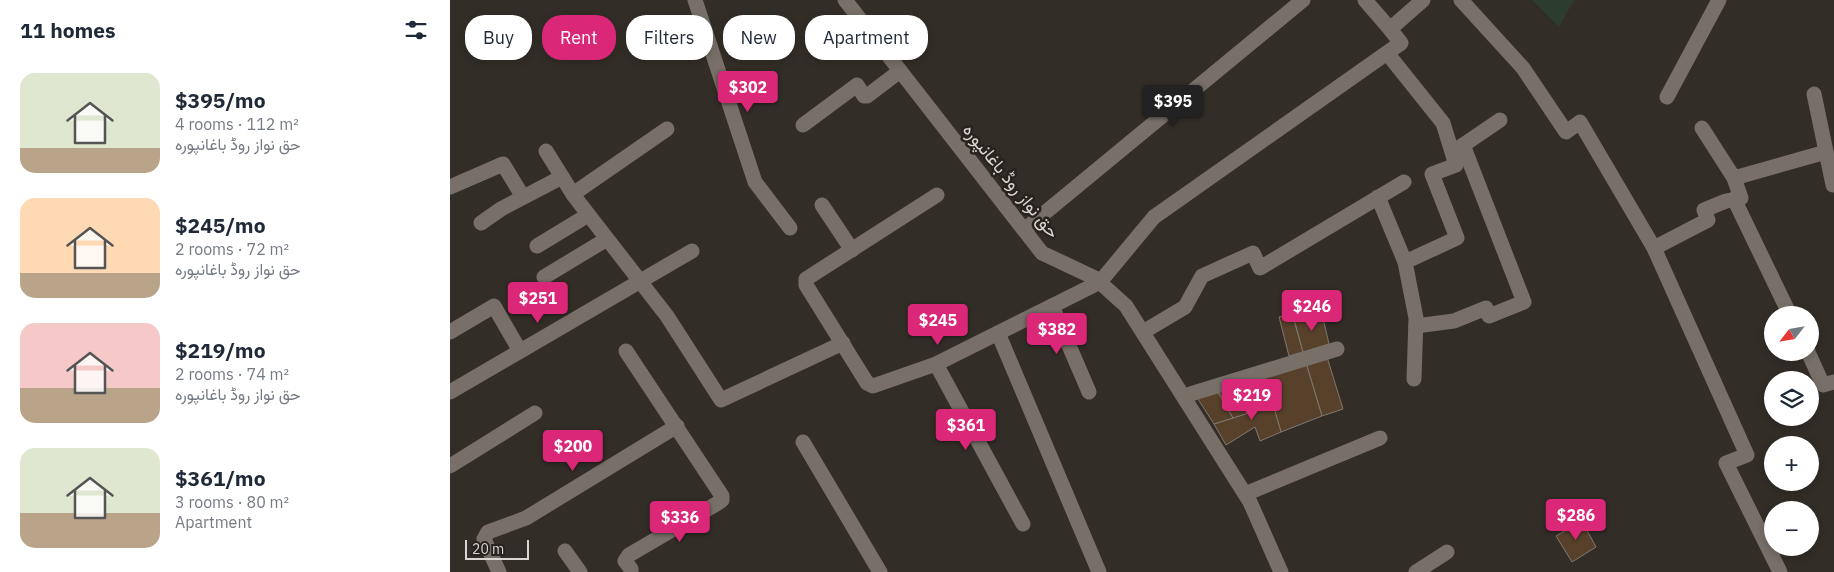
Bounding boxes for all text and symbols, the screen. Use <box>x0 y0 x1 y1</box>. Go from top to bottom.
chip: Buy <box>465 15 532 60</box>
chip: Rent <box>542 15 616 60</box>
chip: Filters <box>626 15 713 60</box>
chip: New <box>723 15 795 60</box>
chip: Apartment <box>805 15 928 60</box>
text: 11 homes <box>20 16 116 44</box>
icon: filters <box>402 16 430 44</box>
pin: $302 <box>718 70 778 113</box>
text: $302 <box>729 77 767 97</box>
pin: $395 <box>1143 84 1203 127</box>
text: $395/mo <box>175 86 266 114</box>
text: $395 <box>1154 91 1192 111</box>
icon: home <box>60 93 120 153</box>
text: 4 rooms · 112 m² <box>175 114 299 134</box>
street label: حق نواز روڈ باغانپورہ <box>957 119 1065 243</box>
text: حق نواز روڈ باغانپورہ <box>175 134 300 154</box>
text: $245/mo <box>175 211 266 239</box>
icon: home <box>60 218 120 278</box>
text: 2 rooms · 72 m² <box>175 239 289 259</box>
text: حق نواز روڈ باغانپورہ <box>175 259 300 279</box>
pin: $251 <box>508 282 568 324</box>
text: $251 <box>519 288 557 308</box>
pin: $246 <box>1282 290 1342 332</box>
text: $246 <box>1293 296 1331 316</box>
pin: $245 <box>908 304 968 346</box>
north arrow <box>1764 306 1819 361</box>
map controls <box>1764 306 1819 556</box>
text: $245 <box>919 310 957 330</box>
pin: $382 <box>1027 312 1087 355</box>
text: $382 <box>1038 319 1076 339</box>
text: $219/mo <box>175 336 266 364</box>
icon: home <box>60 343 120 403</box>
text: 2 rooms · 74 m² <box>175 364 289 384</box>
button: layers <box>1764 371 1819 426</box>
pin: $219 <box>1222 378 1282 421</box>
text: حق نواز روڈ باغانپورہ <box>175 384 300 404</box>
text: $219 <box>1233 385 1271 405</box>
pin: $361 <box>936 408 996 451</box>
text: $361 <box>947 415 985 435</box>
pin: $200 <box>543 430 603 472</box>
text: $200 <box>554 436 592 456</box>
button: + <box>1764 436 1819 491</box>
text: $361/mo <box>175 464 266 492</box>
icon: home <box>60 468 120 528</box>
text: 3 rooms · 80 m² <box>175 492 289 512</box>
pin: $286 <box>1546 498 1606 541</box>
pin: $336 <box>650 500 710 543</box>
button: − <box>1764 501 1819 556</box>
text: $286 <box>1557 505 1595 525</box>
text: $336 <box>661 507 699 527</box>
text: Apartment <box>175 512 252 532</box>
scale bar <box>465 537 529 560</box>
text: 20 m <box>472 540 504 558</box>

